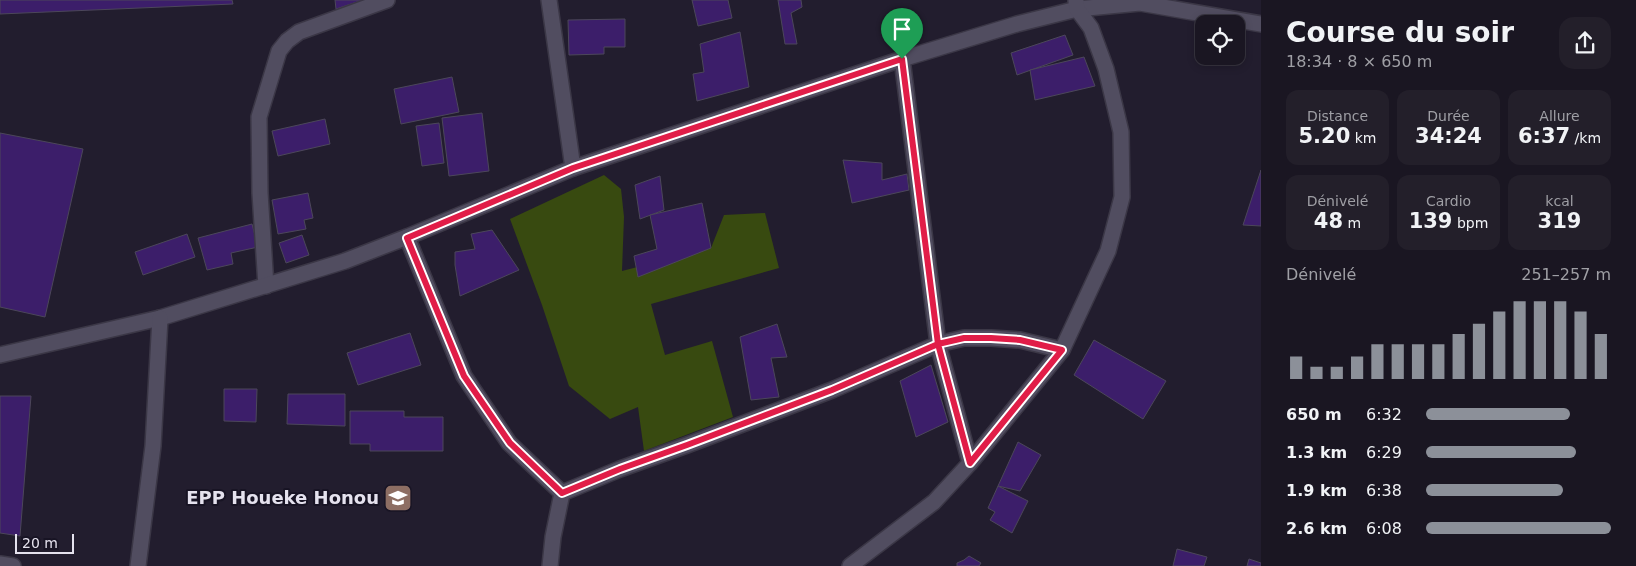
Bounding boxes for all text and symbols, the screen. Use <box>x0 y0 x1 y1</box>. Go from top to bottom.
pin <box>881 8 923 59</box>
icon: arrive <box>888 15 916 43</box>
map controls <box>1195 15 1245 65</box>
button: locate <box>1195 15 1245 65</box>
text: Course du soir <box>1286 16 1514 49</box>
button: share <box>1559 17 1611 69</box>
text: 18:34 · 8 × 650 m <box>1286 52 1432 71</box>
text: Distance <box>1307 108 1368 124</box>
text: Durée <box>1427 108 1470 124</box>
text: Allure <box>1539 108 1580 124</box>
text: 5.20 <box>1298 124 1350 148</box>
text: 34:24 <box>1415 124 1482 148</box>
text: 6:37 <box>1518 124 1570 148</box>
text: km <box>1350 130 1377 146</box>
text: /km <box>1570 130 1601 146</box>
text: Dénivelé <box>1307 193 1368 209</box>
text: Cardio <box>1426 193 1471 209</box>
text: kcal <box>1545 193 1574 209</box>
text: 48 <box>1314 209 1343 233</box>
text: 139 <box>1409 209 1452 233</box>
text: 319 <box>1538 209 1581 233</box>
text: m <box>1343 215 1361 231</box>
text: bpm <box>1452 215 1488 231</box>
text: Dénivelé <box>1286 265 1356 284</box>
text: 251–257 m <box>1521 265 1611 284</box>
text: 650 m <box>1286 405 1342 424</box>
text: 6:32 <box>1366 405 1402 424</box>
text: 1.3 km <box>1286 443 1347 462</box>
text: 6:29 <box>1366 443 1402 462</box>
text: 1.9 km <box>1286 481 1347 500</box>
text: 6:38 <box>1366 481 1402 500</box>
school or university icon: EPP Houeke Honou <box>383 483 413 513</box>
place label: EPP Houeke Honou <box>186 487 379 508</box>
text: 2.6 km <box>1286 519 1347 538</box>
text: 6:08 <box>1366 519 1402 538</box>
scale bar <box>15 531 74 554</box>
text: 20 m <box>22 535 58 551</box>

